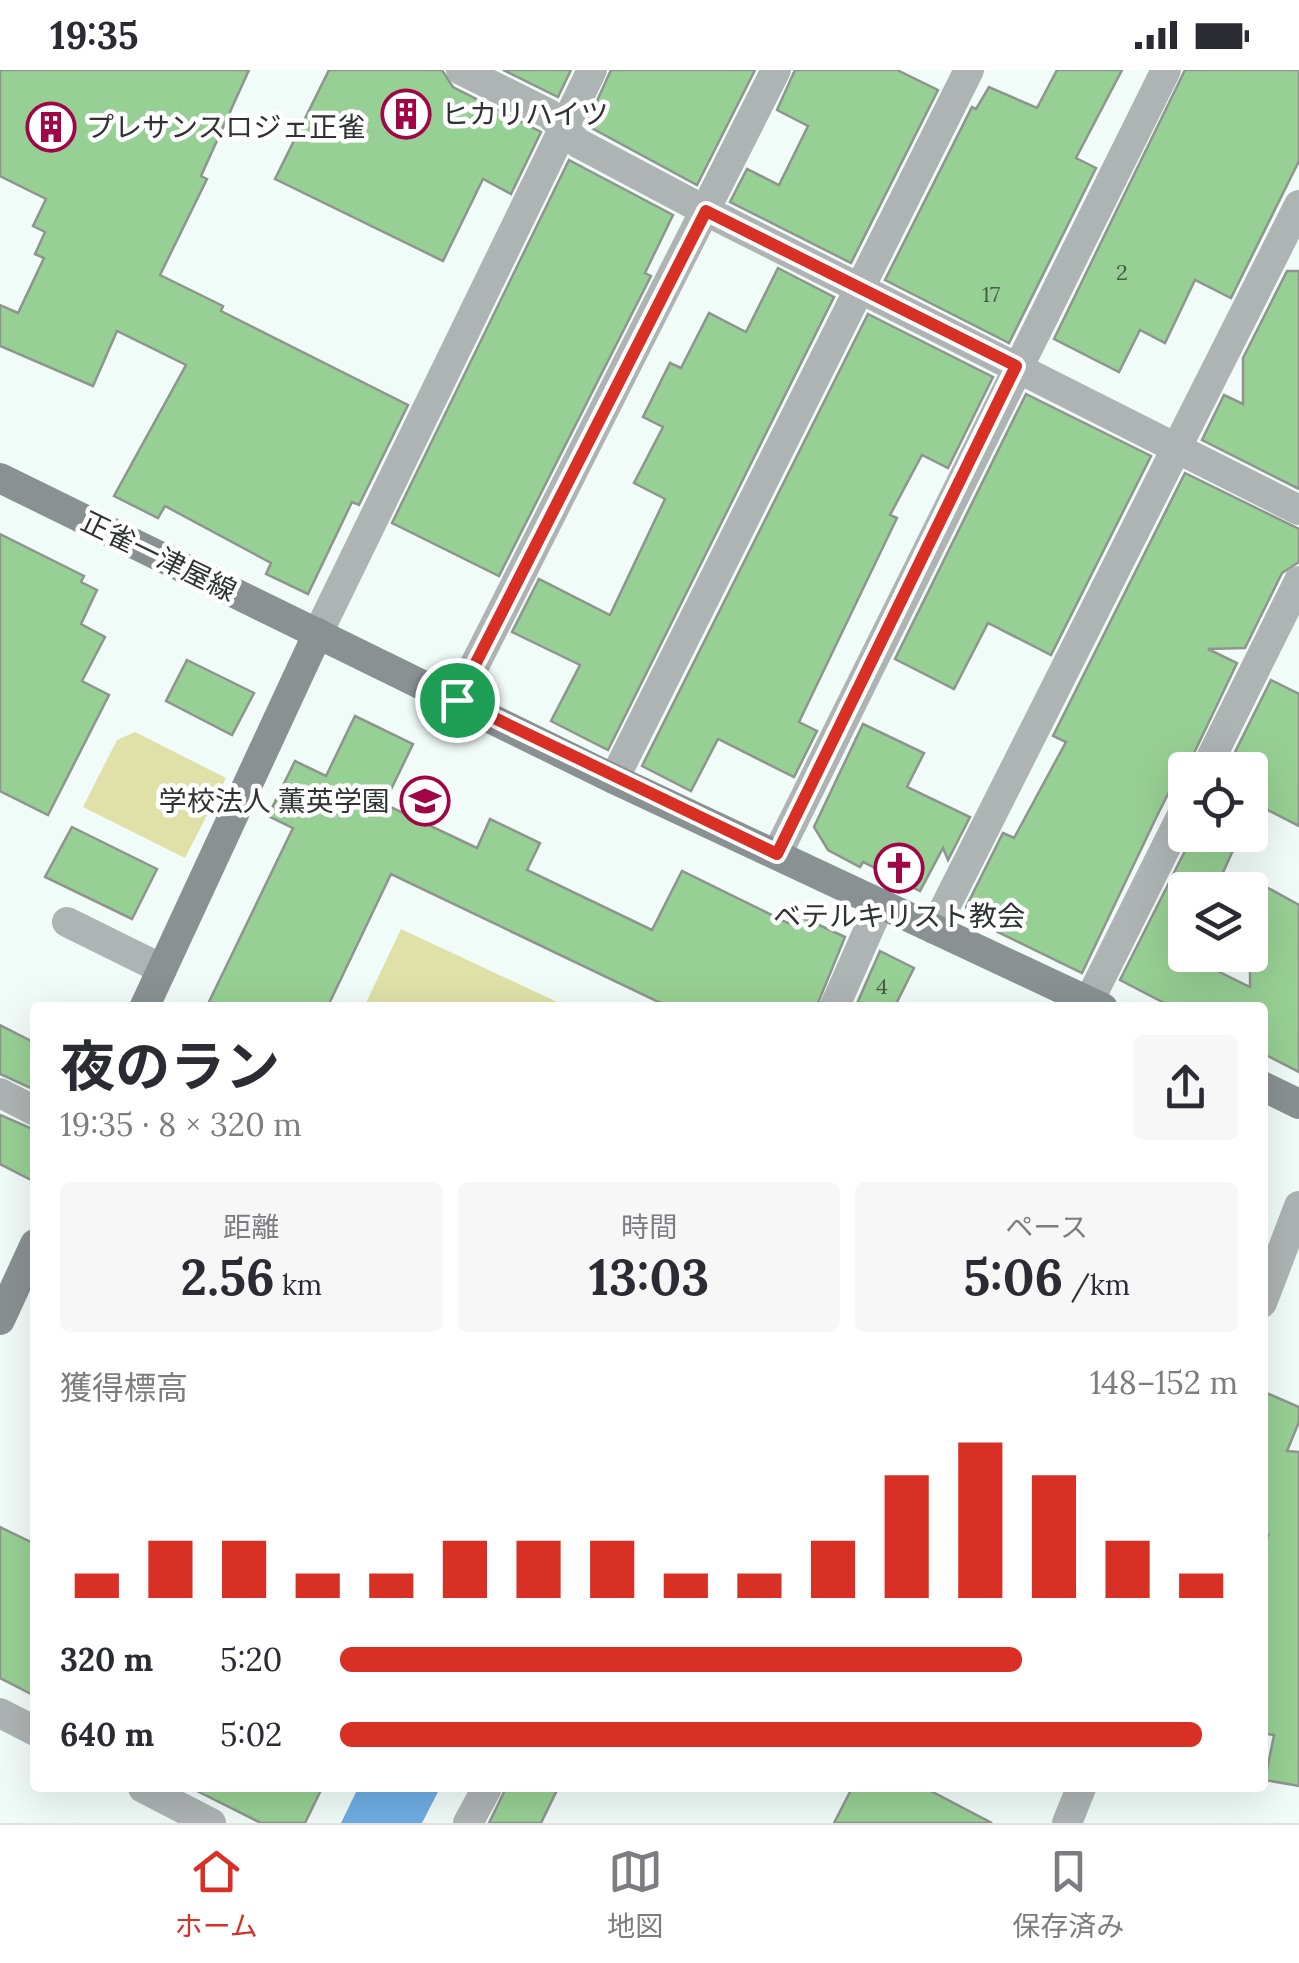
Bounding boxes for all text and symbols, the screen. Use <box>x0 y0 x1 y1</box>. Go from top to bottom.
text: 19:35 <box>50 11 139 59</box>
building icon: ヒカリハイツ <box>380 88 432 140</box>
place label: ヒカリハイツ <box>441 96 608 132</box>
building icon: プレサンスロジェ正雀 <box>25 101 77 153</box>
place label: プレサンスロジェ正雀 <box>86 109 365 145</box>
house number: 2 <box>1116 258 1128 286</box>
house number: 17 <box>982 280 1000 308</box>
street label: 正雀一津屋線 <box>76 503 242 609</box>
pin <box>415 658 500 743</box>
icon: arrive <box>430 673 485 728</box>
map controls <box>1168 752 1268 972</box>
button: locate <box>1168 752 1268 852</box>
school or university icon: 学校法人 薫英学園 <box>399 775 451 827</box>
place label: 学校法人 薫英学園 <box>159 783 390 819</box>
church icon: ベテルキリスト教会 <box>873 842 925 894</box>
button: layers <box>1168 872 1268 972</box>
place label: ベテルキリスト教会 <box>773 898 1025 934</box>
house number: 4 <box>876 972 888 1000</box>
text: 夜のラン <box>60 1031 280 1101</box>
button: share <box>1133 1035 1238 1140</box>
text: 19:35 · 8 × 320 m <box>60 1104 302 1145</box>
text: 距離 <box>223 1209 279 1245</box>
text: 時間 <box>621 1209 677 1245</box>
text: ペース <box>1005 1209 1088 1245</box>
text: 2.56 <box>181 1245 275 1309</box>
text: 13:03 <box>589 1245 709 1309</box>
text: 5:06 <box>963 1245 1063 1309</box>
text: km <box>275 1267 322 1303</box>
text: /km <box>1063 1267 1130 1303</box>
text: 148–152 m <box>1090 1362 1238 1403</box>
text: 獲得標高 <box>60 1367 188 1408</box>
text: 320 m <box>60 1639 153 1680</box>
text: 5:20 <box>220 1639 283 1680</box>
text: 640 m <box>60 1714 154 1755</box>
text: 5:02 <box>220 1714 282 1755</box>
tab: ホーム <box>175 1844 258 1944</box>
tab: 地図 <box>607 1844 663 1944</box>
tab: 保存済み <box>1012 1844 1124 1944</box>

